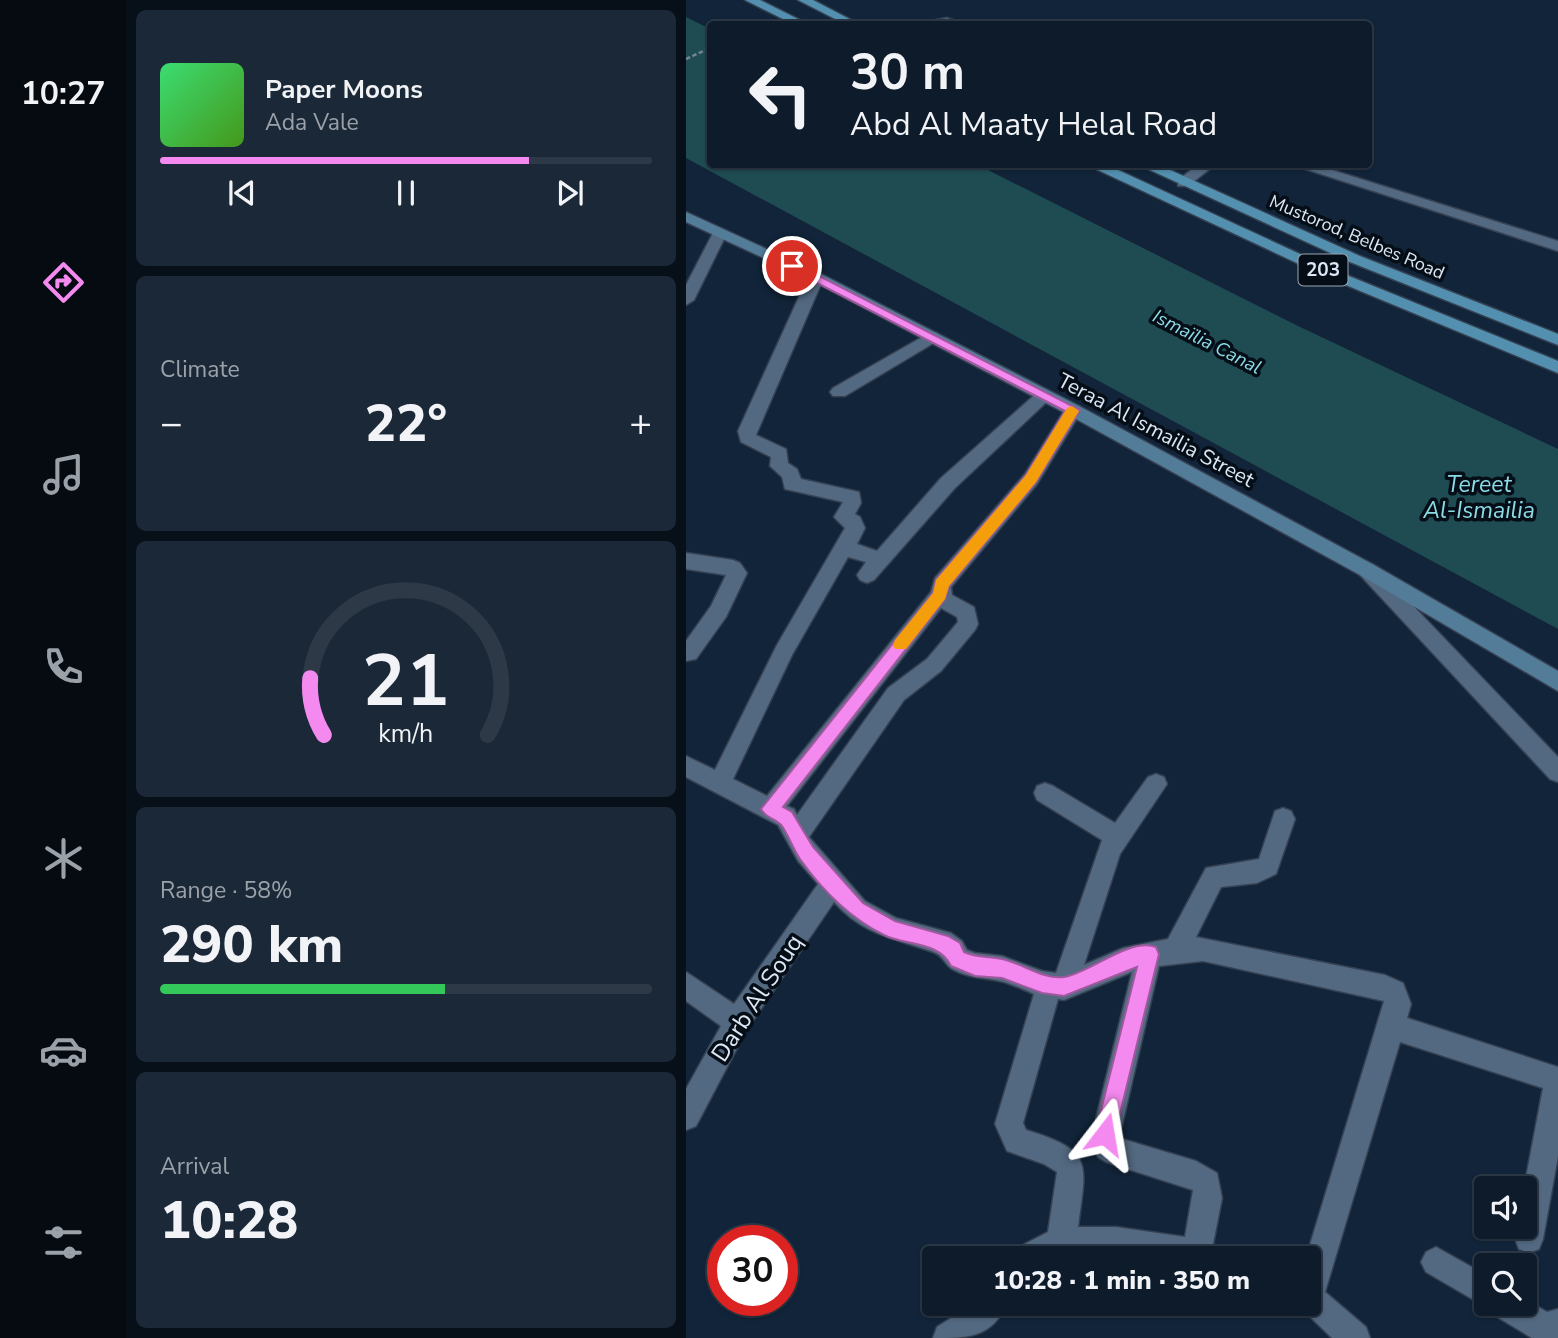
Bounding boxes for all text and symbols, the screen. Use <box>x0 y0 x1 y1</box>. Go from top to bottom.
text: 30 m <box>850 39 965 106</box>
icon: left <box>735 49 826 140</box>
text: 10:27 <box>21 72 105 115</box>
text: Paper Moons <box>265 72 423 107</box>
text: Abd Al Maaty Helal Road <box>850 103 1217 146</box>
text: Ada Vale <box>265 107 359 138</box>
icon: previous <box>223 174 261 212</box>
icon: pause <box>387 174 425 212</box>
icon: next <box>551 174 589 212</box>
street label: Mustorod, Belbes Road <box>1266 189 1448 285</box>
pin <box>762 236 822 296</box>
icon: arrive <box>773 247 811 285</box>
road number: 203 <box>1298 254 1348 286</box>
icon: directions <box>39 258 88 307</box>
water label: Ismaïlia Canal <box>1148 303 1266 381</box>
text: Climate <box>160 354 240 385</box>
street label: Teraa Al Ismailia Street <box>1053 366 1260 494</box>
text: 22° <box>365 388 447 459</box>
text: − <box>160 398 183 449</box>
text: + <box>629 398 652 449</box>
icon: music <box>39 450 88 499</box>
water label: Tereet Al-Ismailia <box>1422 469 1535 526</box>
text: 21 <box>362 631 450 731</box>
icon: phone <box>39 642 88 691</box>
text: km/h <box>378 717 434 751</box>
icon: climate <box>39 834 88 883</box>
text: Range · 58% <box>160 875 292 906</box>
text: 290 km <box>160 909 343 980</box>
street label: Darb Al Souq <box>704 928 810 1068</box>
icon: car <box>39 1026 88 1075</box>
position arrow <box>1068 1097 1142 1171</box>
text: Arrival <box>160 1151 229 1182</box>
map controls <box>1474 1176 1537 1316</box>
button: sound <box>1474 1176 1537 1239</box>
text: 10:28 <box>160 1185 298 1256</box>
icon: filters <box>39 1218 88 1267</box>
speed limit sign: 30 <box>707 1225 798 1316</box>
button: search <box>1474 1253 1537 1316</box>
text: 10:28 · 1 min · 350 m <box>993 1263 1250 1298</box>

